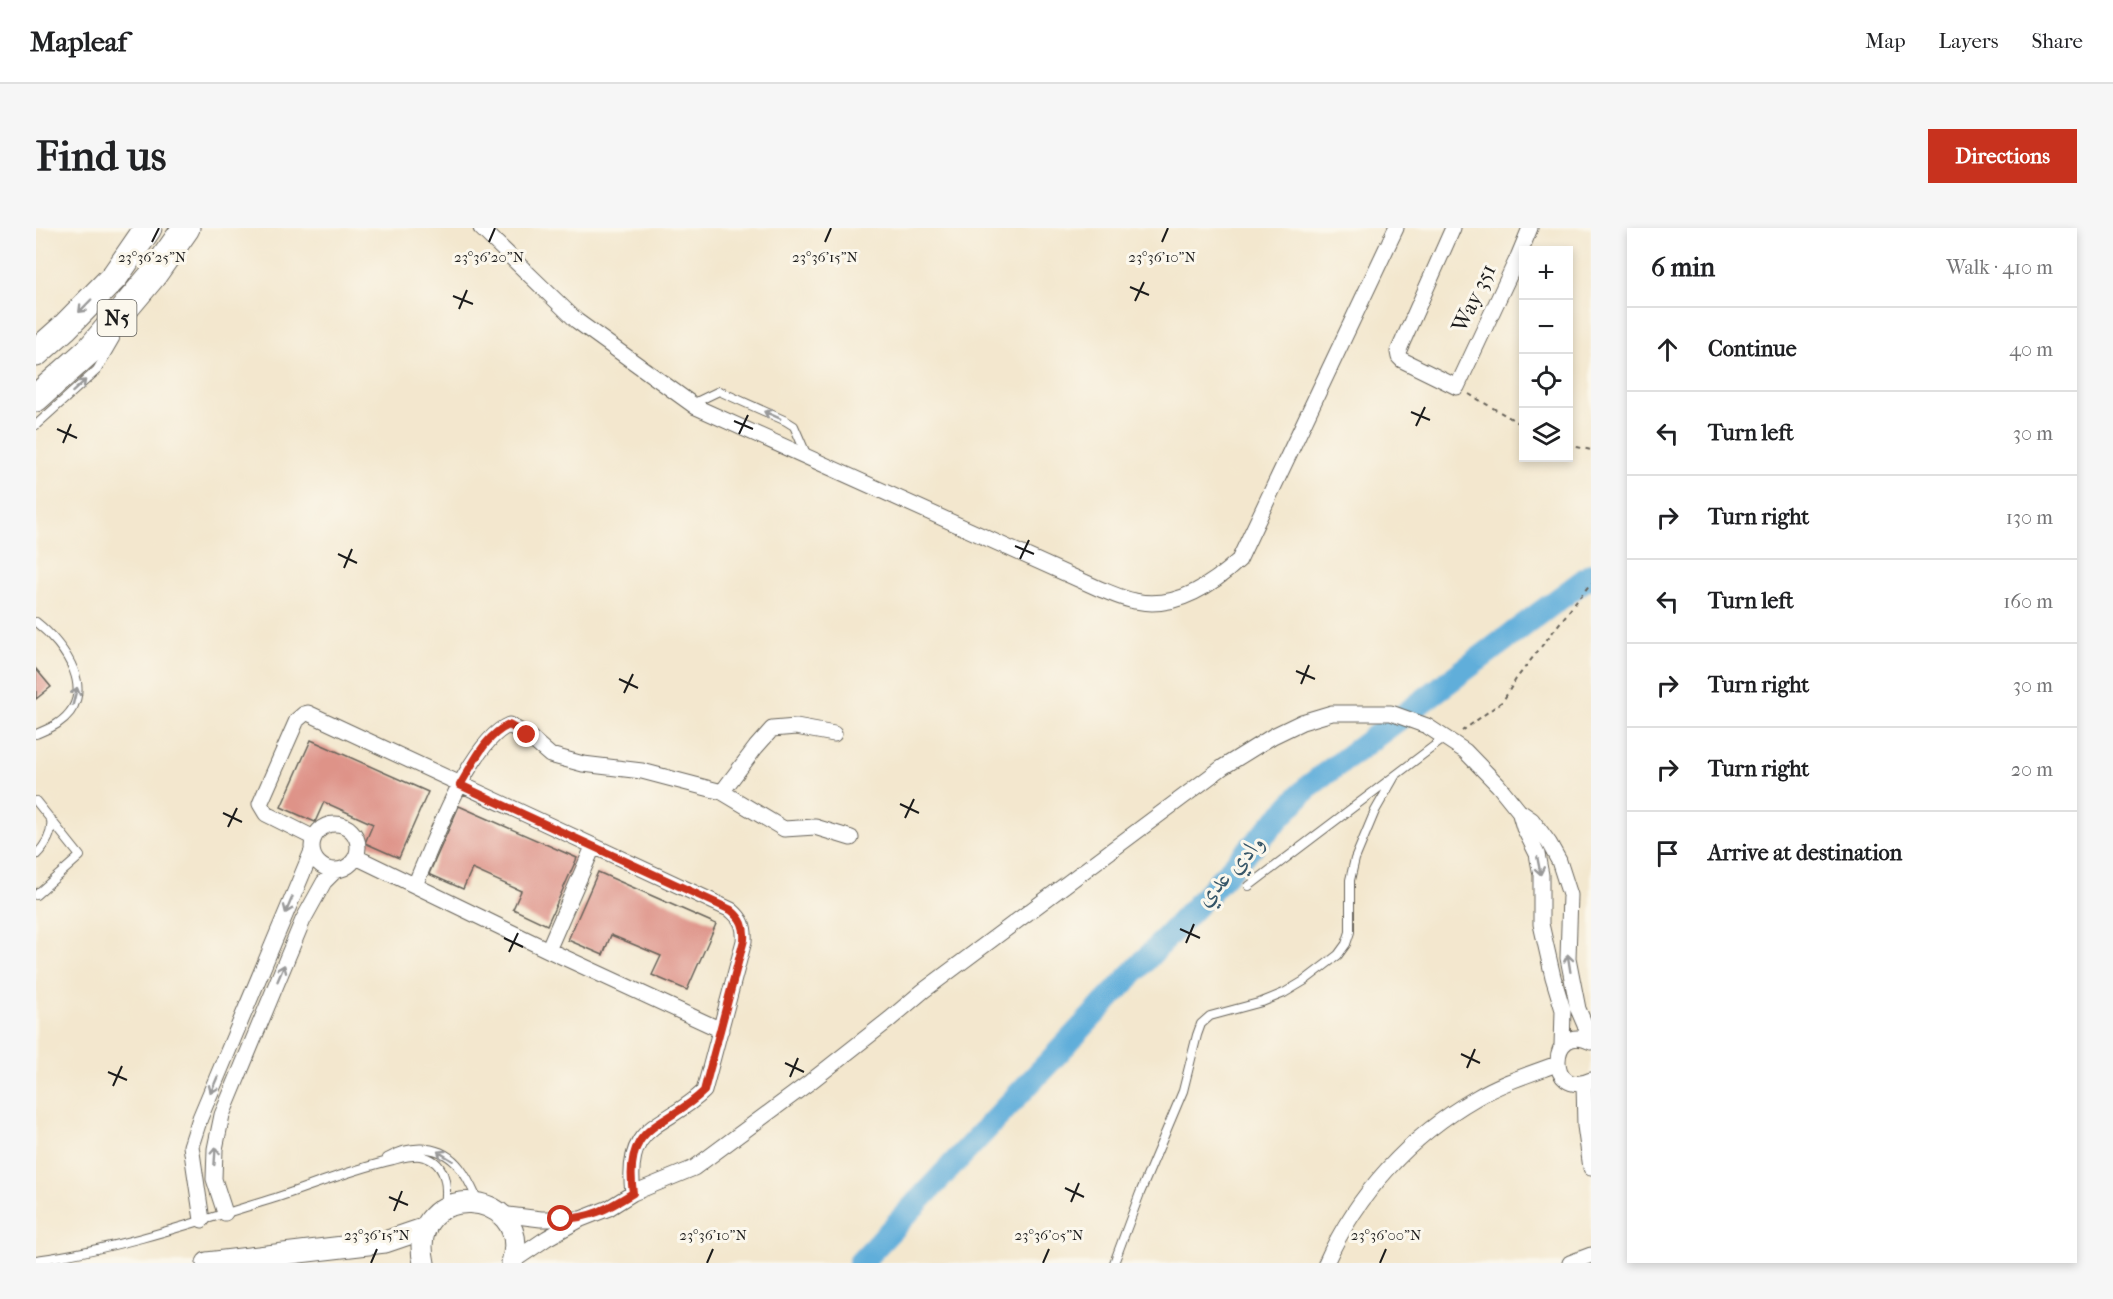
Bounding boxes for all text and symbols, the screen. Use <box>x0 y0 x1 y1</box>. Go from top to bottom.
text: Mapleaf <box>30 25 127 58</box>
text: Map <box>1865 29 1906 53</box>
text: Layers <box>1939 29 1998 53</box>
text: Share <box>2031 29 2083 53</box>
button: Directions <box>1928 129 2077 183</box>
text: Find us <box>36 132 166 181</box>
map controls <box>1519 246 1573 462</box>
button: + <box>1519 246 1573 300</box>
text: 23°36'25"N <box>118 248 187 266</box>
text: 23°36'20"N <box>454 248 525 266</box>
text: 23°36'15"N <box>792 248 859 266</box>
text: 23°36'10"N <box>1128 248 1196 266</box>
text: 6 min <box>1651 252 1715 283</box>
text: Walk · 410 m <box>1946 256 2053 279</box>
street label: Way 351 <box>1446 260 1502 337</box>
one-way arrow <box>78 299 93 314</box>
road number: N5 <box>98 300 136 336</box>
button: − <box>1519 300 1573 354</box>
icon: ahead <box>1651 333 1684 366</box>
text: Continue <box>1708 336 1797 362</box>
text: 40 m <box>2009 338 2053 361</box>
button: locate <box>1519 354 1573 408</box>
one-way arrow <box>72 379 87 393</box>
button: layers <box>1519 408 1573 462</box>
one-way arrow <box>764 409 782 420</box>
icon: left <box>1651 417 1684 450</box>
text: Turn left <box>1708 420 1794 446</box>
text: 30 m <box>2013 422 2053 445</box>
icon: right <box>1651 501 1684 534</box>
text: Turn right <box>1708 504 1809 530</box>
text: 130 m <box>2006 506 2053 529</box>
icon: left <box>1651 585 1684 618</box>
text: Turn left <box>1708 588 1794 614</box>
text: 160 m <box>2003 590 2053 613</box>
icon: right <box>1651 669 1684 702</box>
text: Turn right <box>1708 672 1809 698</box>
text: 30 m <box>2013 674 2053 697</box>
one-way arrow <box>70 687 82 706</box>
route end <box>513 721 539 747</box>
icon: right <box>1651 753 1684 786</box>
text: Turn right <box>1708 756 1809 782</box>
text: 20 m <box>2011 758 2053 781</box>
water label: وادي عدي <box>1190 828 1274 915</box>
icon: arrive <box>1651 837 1684 870</box>
text: Arrive at destination <box>1708 840 1902 866</box>
one-way arrow <box>1534 856 1545 875</box>
one-way arrow <box>283 895 294 913</box>
one-way arrow <box>1564 953 1575 973</box>
one-way arrow <box>276 965 287 983</box>
one-way arrow <box>208 1075 219 1093</box>
one-way arrow <box>210 1146 221 1166</box>
one-way arrow <box>438 1150 454 1162</box>
route start <box>547 1205 573 1231</box>
text: 23°36'15"N <box>344 1226 411 1244</box>
text: 23°36'10"N <box>679 1226 747 1244</box>
text: 23°36'05"N <box>1015 1226 1084 1244</box>
text: 23°36'00"N <box>1351 1226 1422 1244</box>

